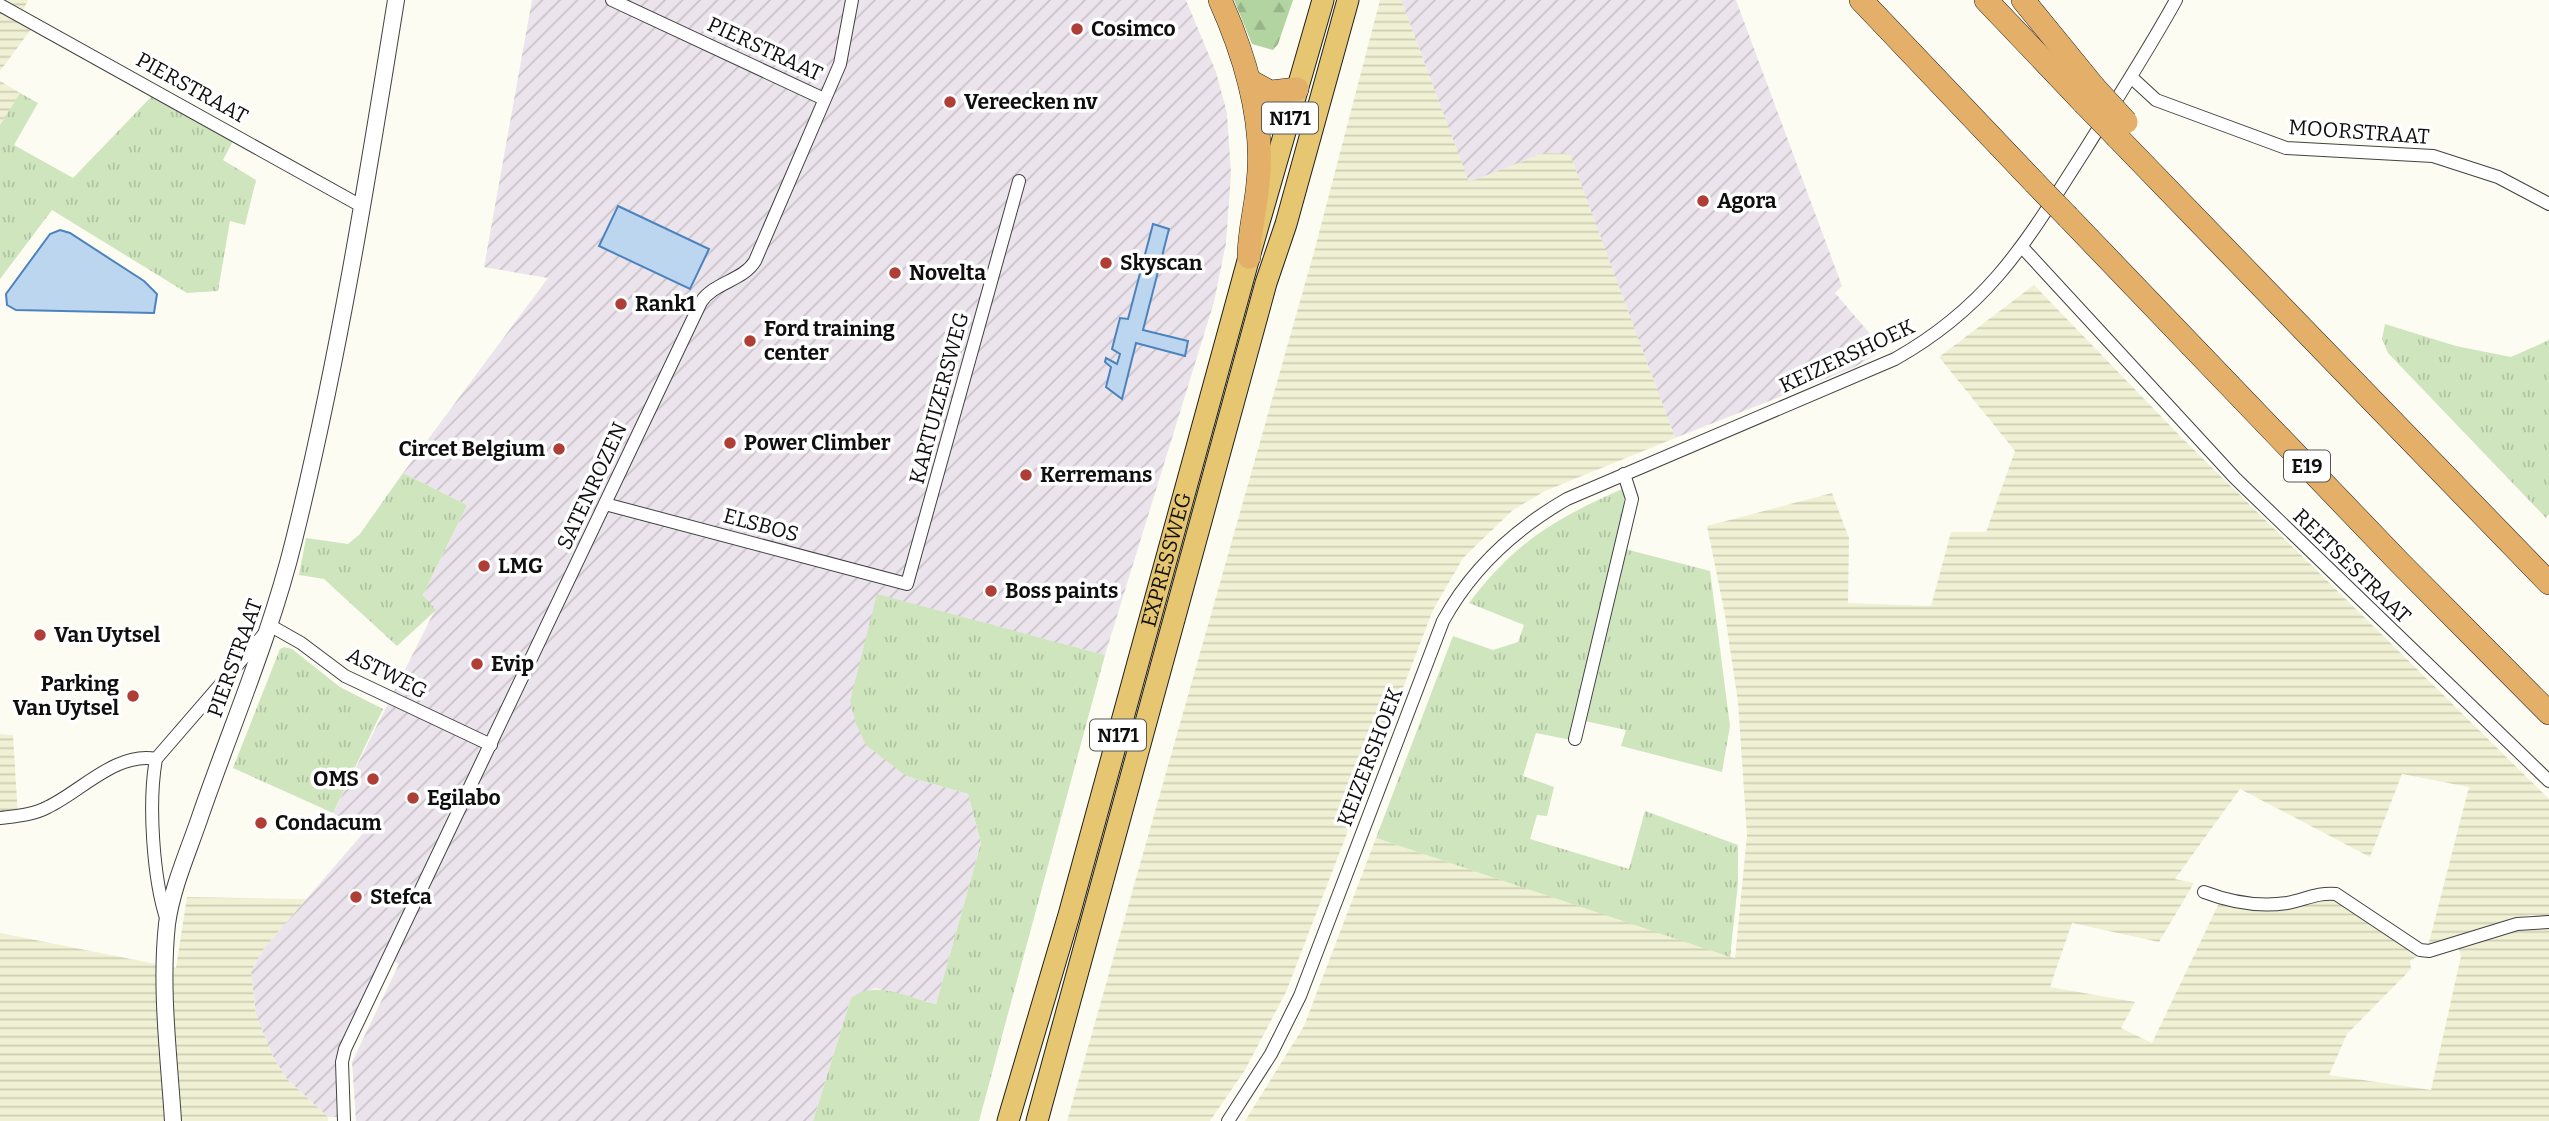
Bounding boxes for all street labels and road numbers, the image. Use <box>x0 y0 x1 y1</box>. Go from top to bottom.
street label: PIERSTRAAT <box>703 11 827 87</box>
street label: PIERSTRAAT <box>131 47 253 129</box>
road number: N171 <box>1262 102 1318 134</box>
street label: MOORSTRAAT <box>2287 114 2431 150</box>
street label: KARTUIZERSWEG <box>904 309 974 487</box>
street label: KEIZERSHOEK <box>1775 313 1919 399</box>
street label: SATENROZEN <box>551 418 633 554</box>
road number: E19 <box>2284 450 2330 481</box>
street label: EXPRESSWEG <box>1135 490 1197 630</box>
street label: ELSBOS <box>720 502 802 548</box>
street label: REETSESTRAAT <box>2288 503 2416 629</box>
street label: PIERSTRAAT <box>202 595 268 721</box>
street label: ASTWEG <box>342 642 432 704</box>
street label: KEIZERSHOEK <box>1332 684 1408 830</box>
road number: N171 <box>1090 720 1146 750</box>

